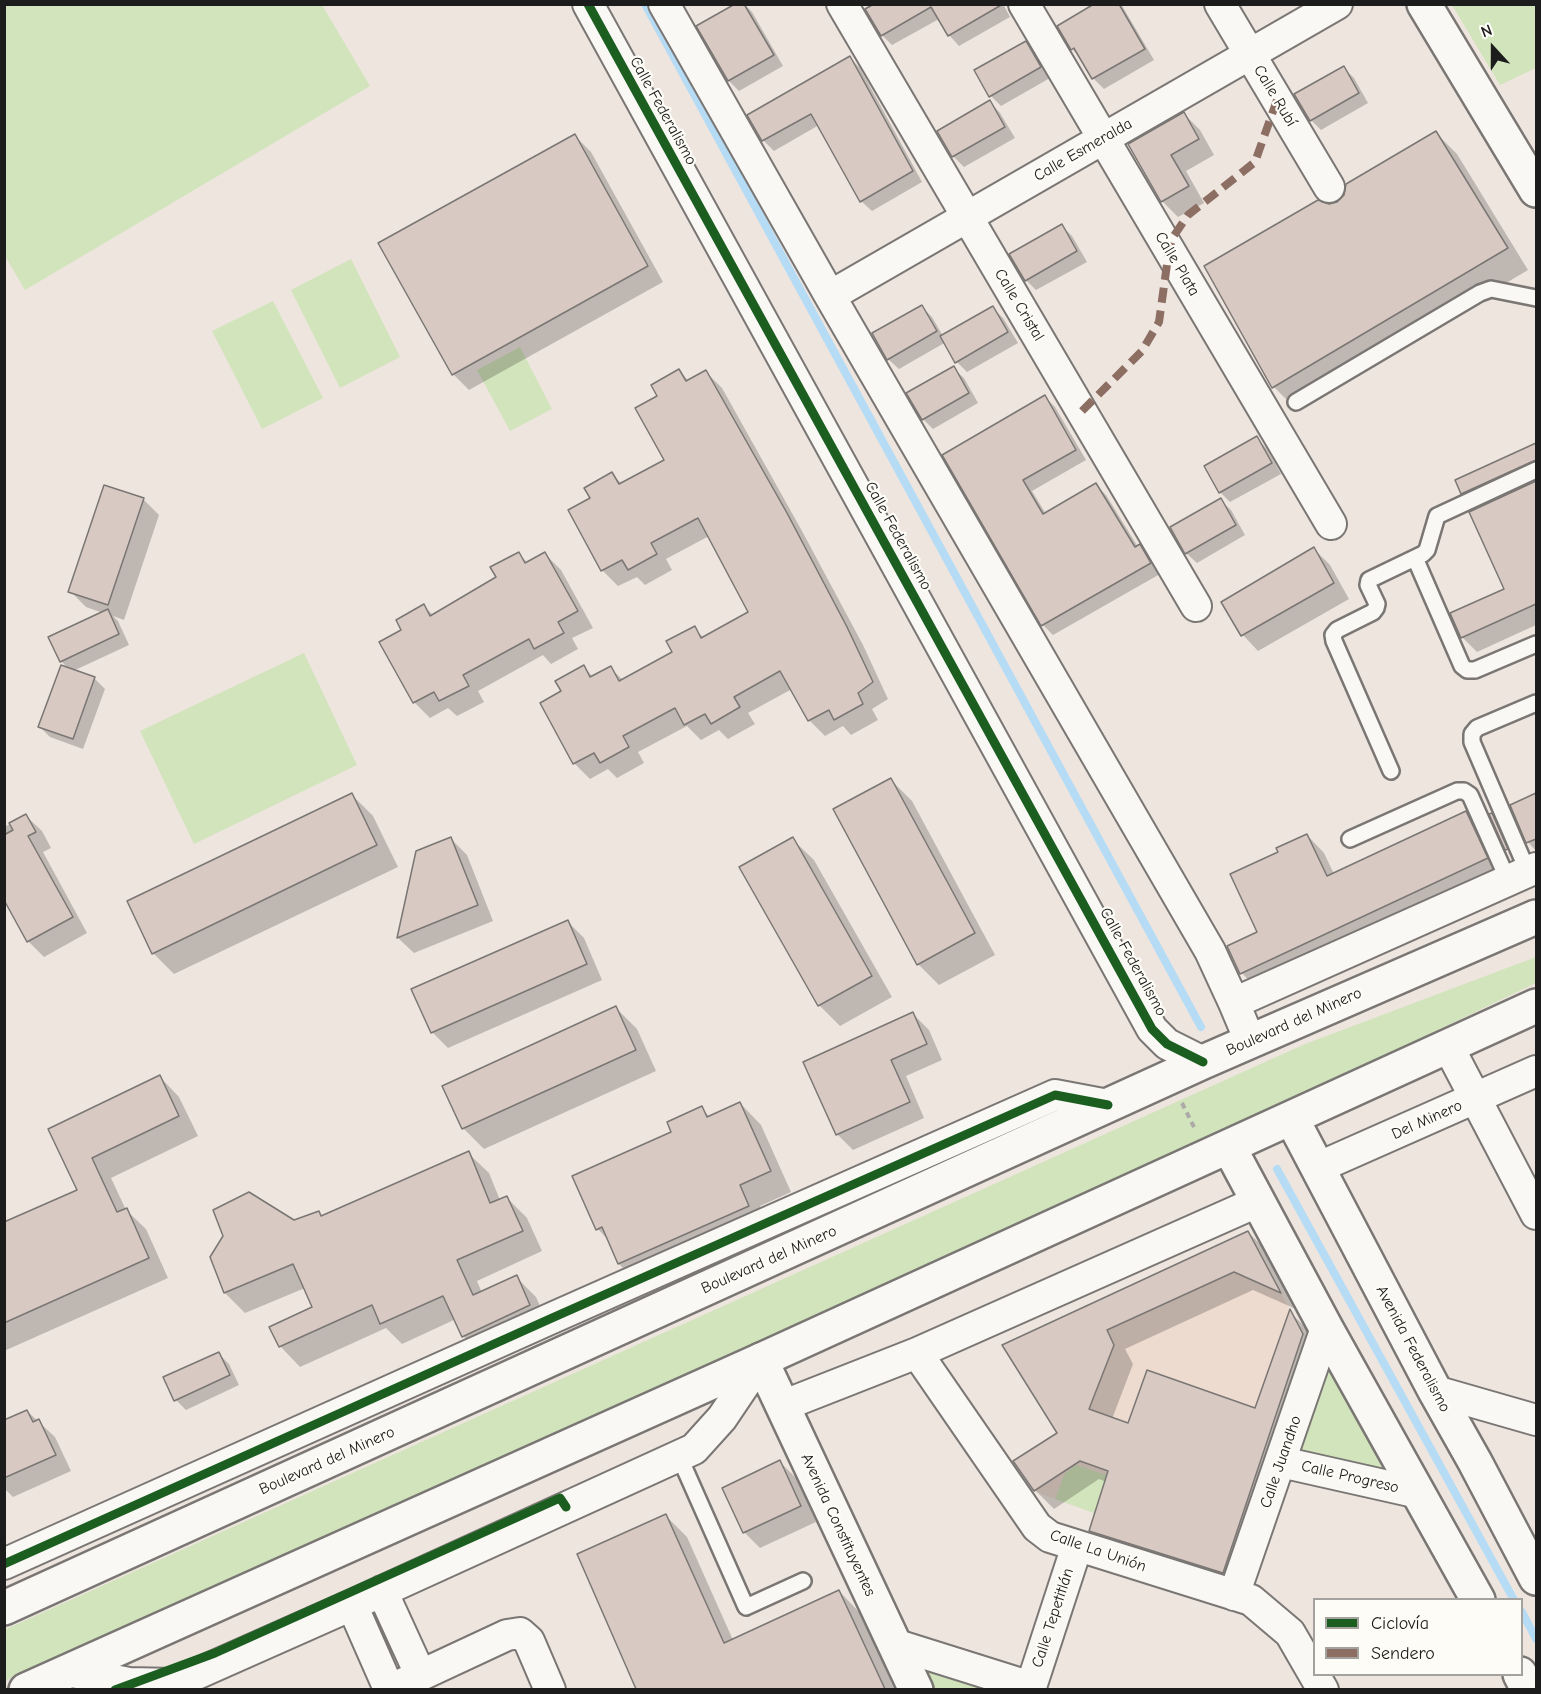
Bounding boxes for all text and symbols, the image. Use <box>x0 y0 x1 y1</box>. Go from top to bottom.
north arrow <box>1463 18 1523 78</box>
text: N <box>1478 21 1495 41</box>
street label: Calle Federalismo <box>625 53 701 169</box>
street label: Calle Rubí <box>1249 62 1301 130</box>
street label: Calle Esmeralda <box>1030 114 1136 186</box>
street label: Calle Plata <box>1150 228 1204 300</box>
street label: Calle Cristal <box>990 265 1048 345</box>
street label: Calle Federalismo <box>860 478 936 594</box>
street label: Calle Federalismo <box>1095 904 1171 1020</box>
street label: Boulevard del Minero <box>1223 983 1365 1061</box>
street label: Del Minero <box>1389 1096 1465 1144</box>
street label: Boulevard del Minero <box>698 1221 840 1299</box>
street label: Avenida Federalismo <box>1371 1282 1455 1416</box>
street label: Calle Juandho <box>1256 1413 1306 1511</box>
street label: Boulevard del Minero <box>256 1422 398 1500</box>
street label: Avenida Constituyentes <box>796 1450 880 1600</box>
street label: Calle Progreso <box>1299 1456 1401 1498</box>
street label: Calle La Unión <box>1047 1526 1149 1576</box>
street label: Calle Tepetitlán <box>1028 1566 1078 1670</box>
legend <box>1313 1598 1523 1676</box>
text: Ciclovía <box>1371 1613 1429 1634</box>
text: Sendero <box>1371 1643 1435 1664</box>

